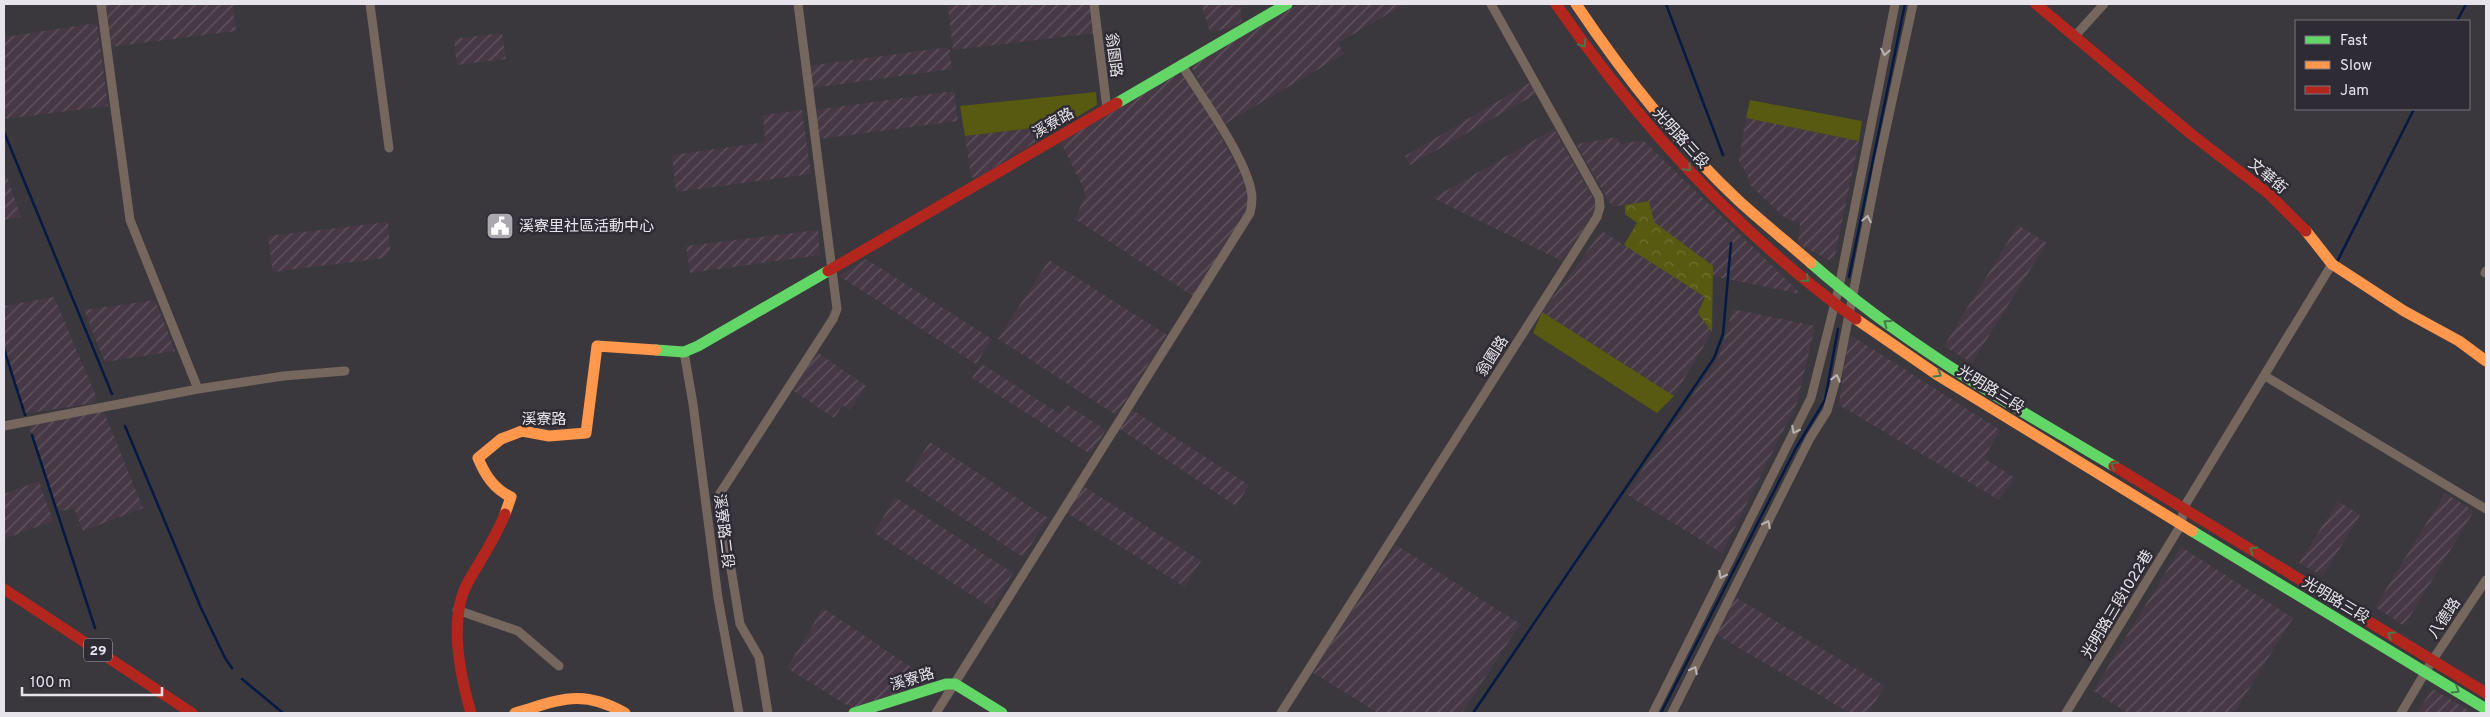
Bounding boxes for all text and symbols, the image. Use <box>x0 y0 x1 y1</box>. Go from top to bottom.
legend <box>2295 20 2470 110</box>
street label: 翁園路 <box>1100 32 1126 79</box>
text: Fast <box>2340 32 2368 51</box>
one-way arrow <box>1578 38 1586 47</box>
one-way arrow <box>1881 47 1891 56</box>
text: Slow <box>2340 57 2372 76</box>
text: Jam <box>2340 82 2369 101</box>
street label: 溪寮路 <box>1030 105 1078 144</box>
street label: 光明路三段 <box>1648 105 1712 173</box>
street label: 文華街 <box>2244 155 2290 199</box>
one-way arrow <box>1682 163 1691 172</box>
public building icon: 溪寮里社區活動中心 <box>485 211 515 241</box>
one-way arrow <box>1862 214 1872 223</box>
place label: 溪寮里社區活動中心 <box>519 218 654 237</box>
one-way arrow <box>1801 273 1810 282</box>
one-way arrow <box>1883 320 1893 329</box>
street label: 翁園路 <box>1472 332 1513 381</box>
street label: 光明路三段 <box>1953 362 2027 418</box>
one-way arrow <box>1933 367 1942 377</box>
one-way arrow <box>1830 374 1841 383</box>
street label: 溪寮路 <box>521 411 567 430</box>
one-way arrow <box>1791 425 1801 434</box>
one-way arrow <box>2110 462 2119 472</box>
street label: 溪寮路二段 <box>709 493 737 570</box>
one-way arrow <box>1761 521 1771 530</box>
one-way arrow <box>2249 546 2258 556</box>
street label: 光明路三段1022巷 <box>2078 547 2158 663</box>
one-way arrow <box>1718 570 1728 579</box>
street label: 光明路三段 <box>2298 574 2372 629</box>
street label: 八德路 <box>2424 594 2466 643</box>
one-way arrow <box>2387 632 2396 641</box>
road number: 29 <box>84 638 112 662</box>
scale bar <box>22 664 162 696</box>
street label: 溪寮路 <box>888 665 937 696</box>
one-way arrow <box>1687 666 1697 675</box>
text: 100 m <box>30 674 71 693</box>
one-way arrow <box>2451 684 2460 694</box>

